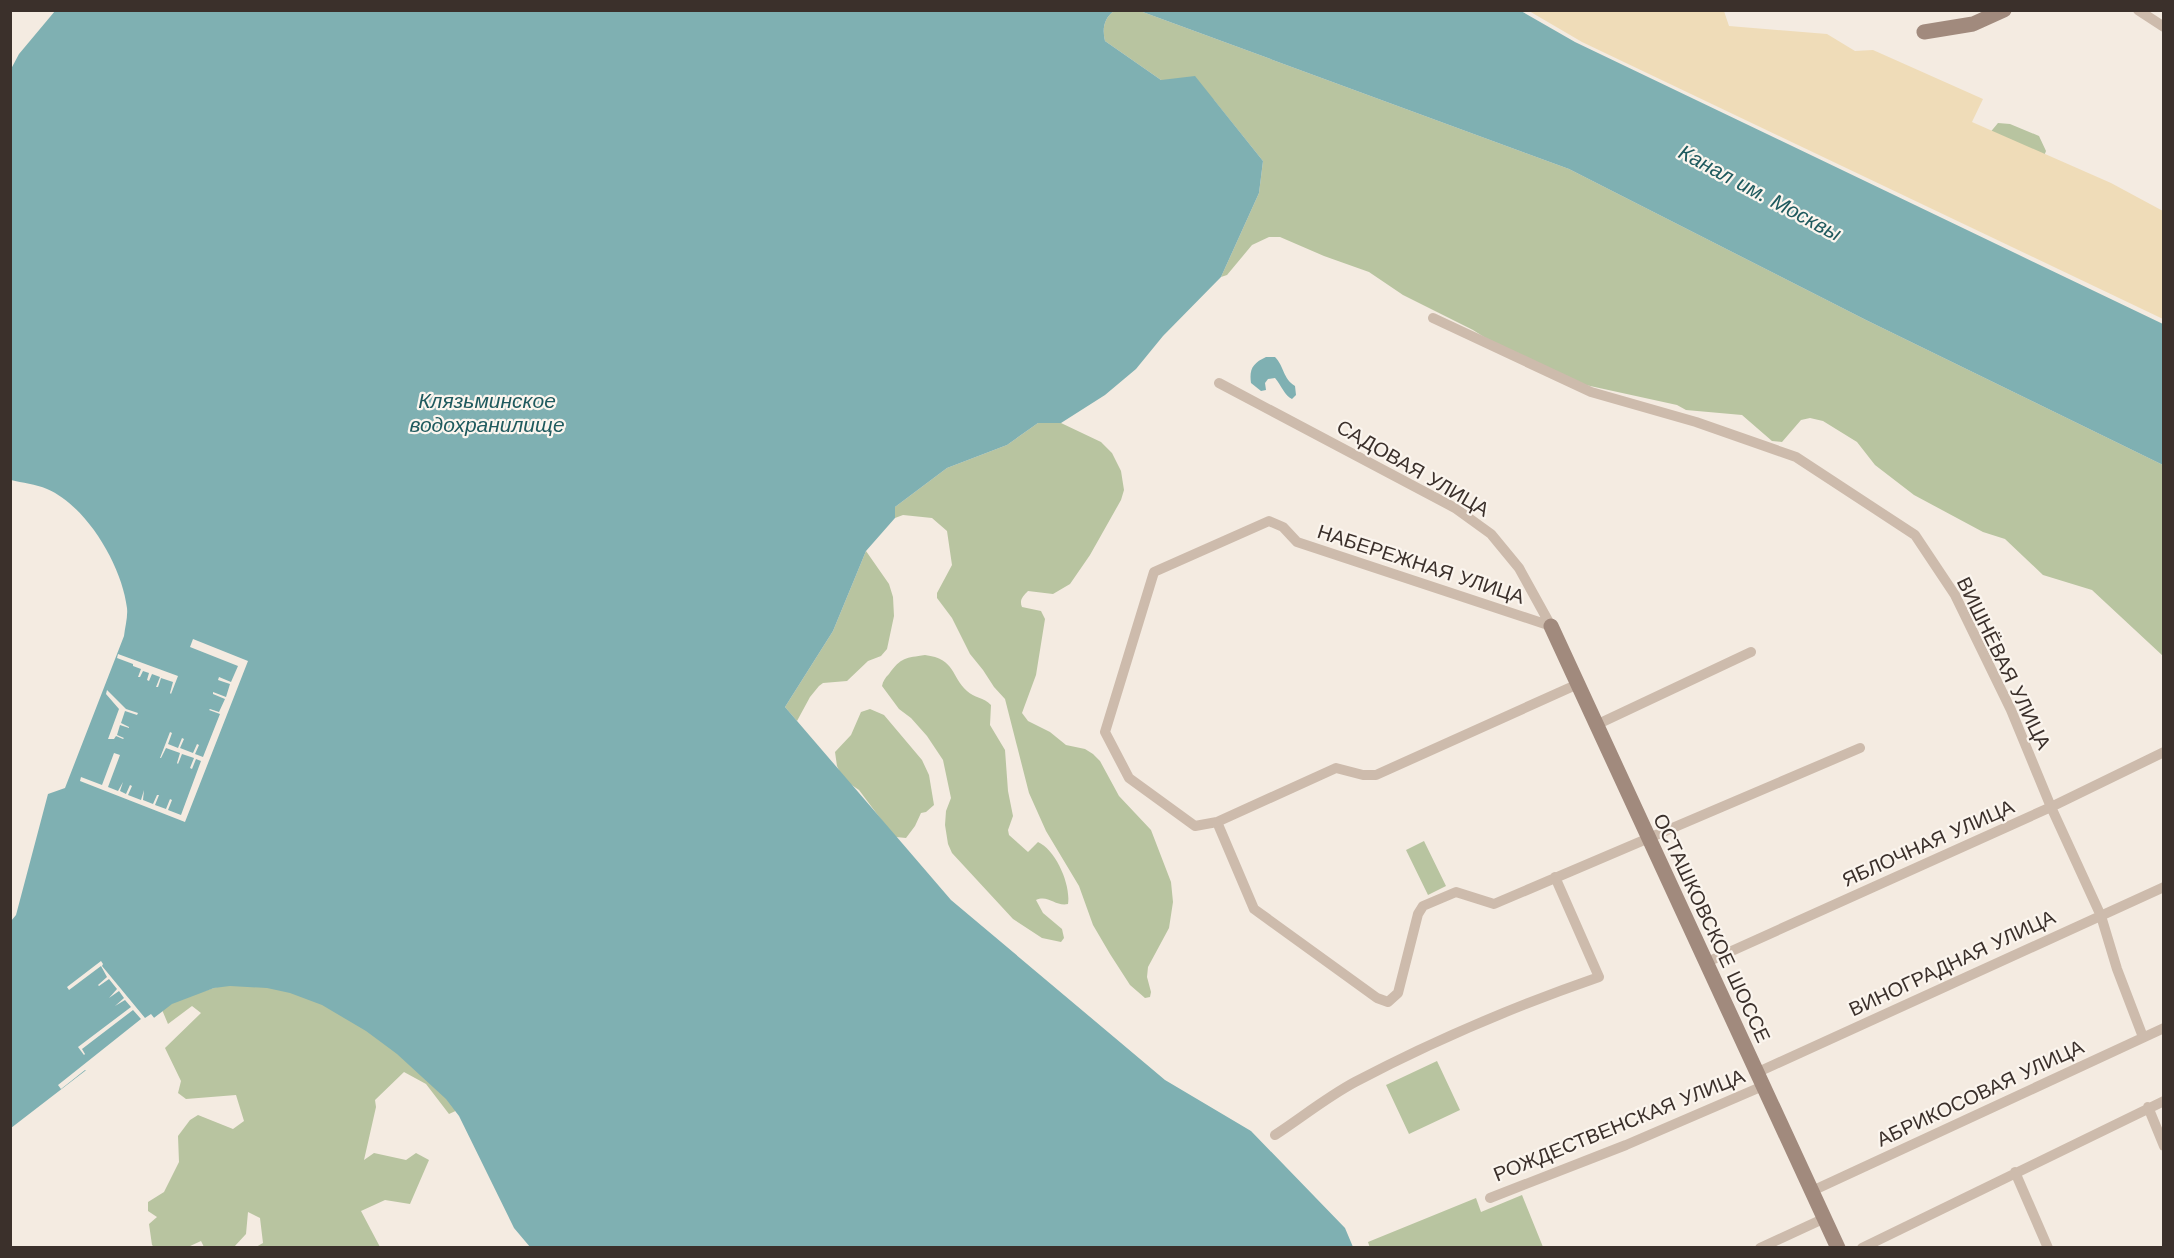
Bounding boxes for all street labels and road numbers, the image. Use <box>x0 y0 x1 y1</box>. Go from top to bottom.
street label: САДОВАЯ УЛИЦА <box>1332 415 1494 522</box>
street label: НАБЕРЕЖНАЯ УЛИЦА <box>1315 519 1528 609</box>
street label: ВИШНЁВАЯ УЛИЦА <box>1952 573 2056 754</box>
street label: ЯБЛОЧНАЯ УЛИЦА <box>1838 794 2018 892</box>
street label: ОСТАШКОВСКОЕ ШОССЕ <box>1648 810 1776 1046</box>
street label: ВИНОГРАДНАЯ УЛИЦА <box>1845 904 2060 1021</box>
street label: АБРИКОСОВАЯ УЛИЦА <box>1873 1034 2088 1152</box>
street label: РОЖДЕСТВЕНСКАЯ УЛИЦА <box>1490 1063 1749 1186</box>

